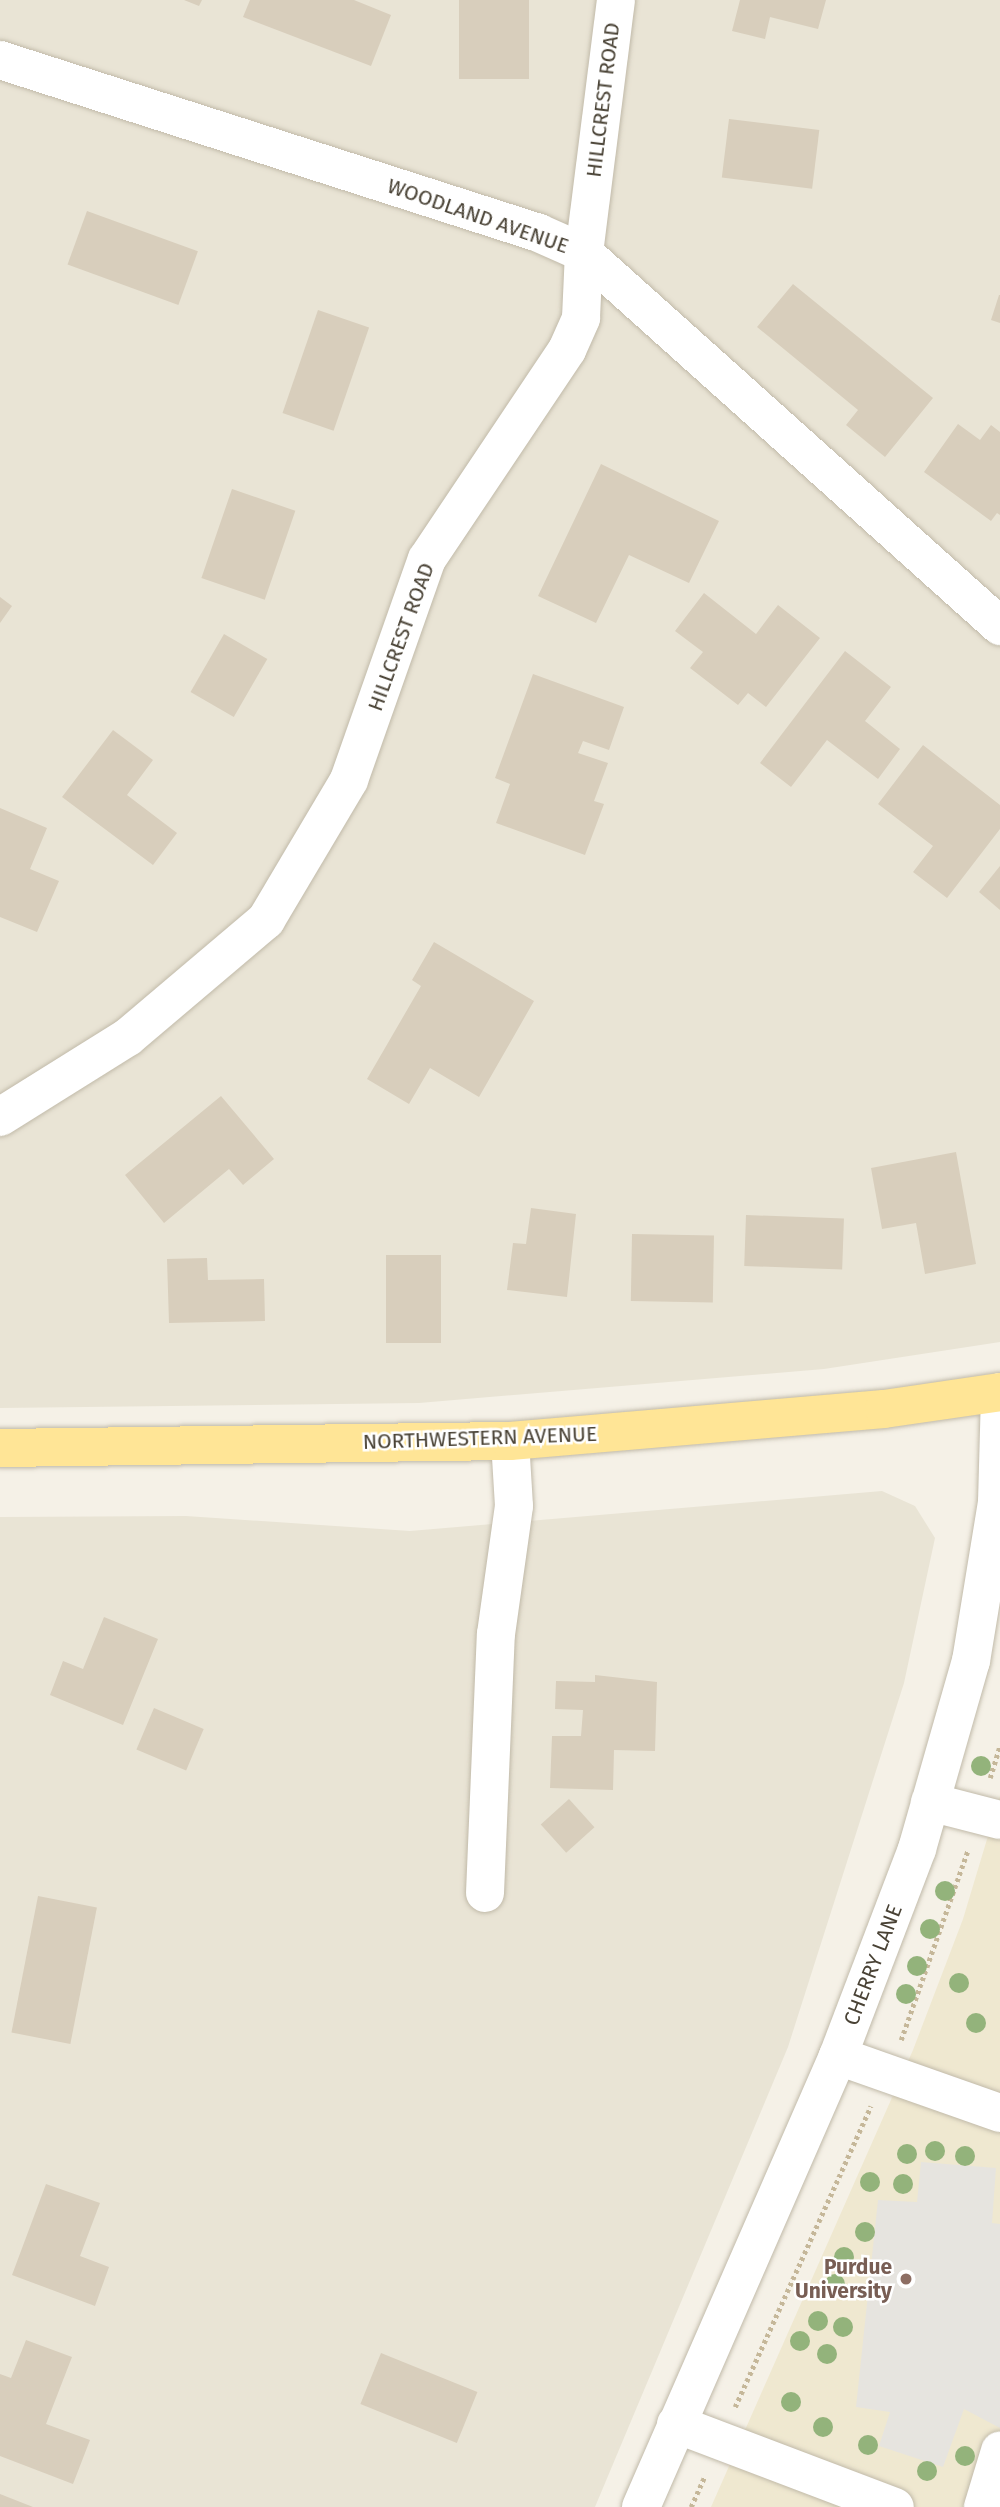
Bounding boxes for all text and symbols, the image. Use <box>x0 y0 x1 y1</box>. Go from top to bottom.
street label: HILLCREST ROAD <box>581 21 625 179</box>
street label: WOODLAND AVENUE <box>384 173 572 259</box>
street label: HILLCREST ROAD <box>363 560 439 714</box>
street label: NORTHWESTERN AVENUE <box>362 1421 598 1455</box>
street label: CHERRY LANE <box>838 1901 908 2029</box>
place label: Purdue University <box>795 2254 892 2304</box>
marker: Purdue University <box>898 2271 914 2287</box>

